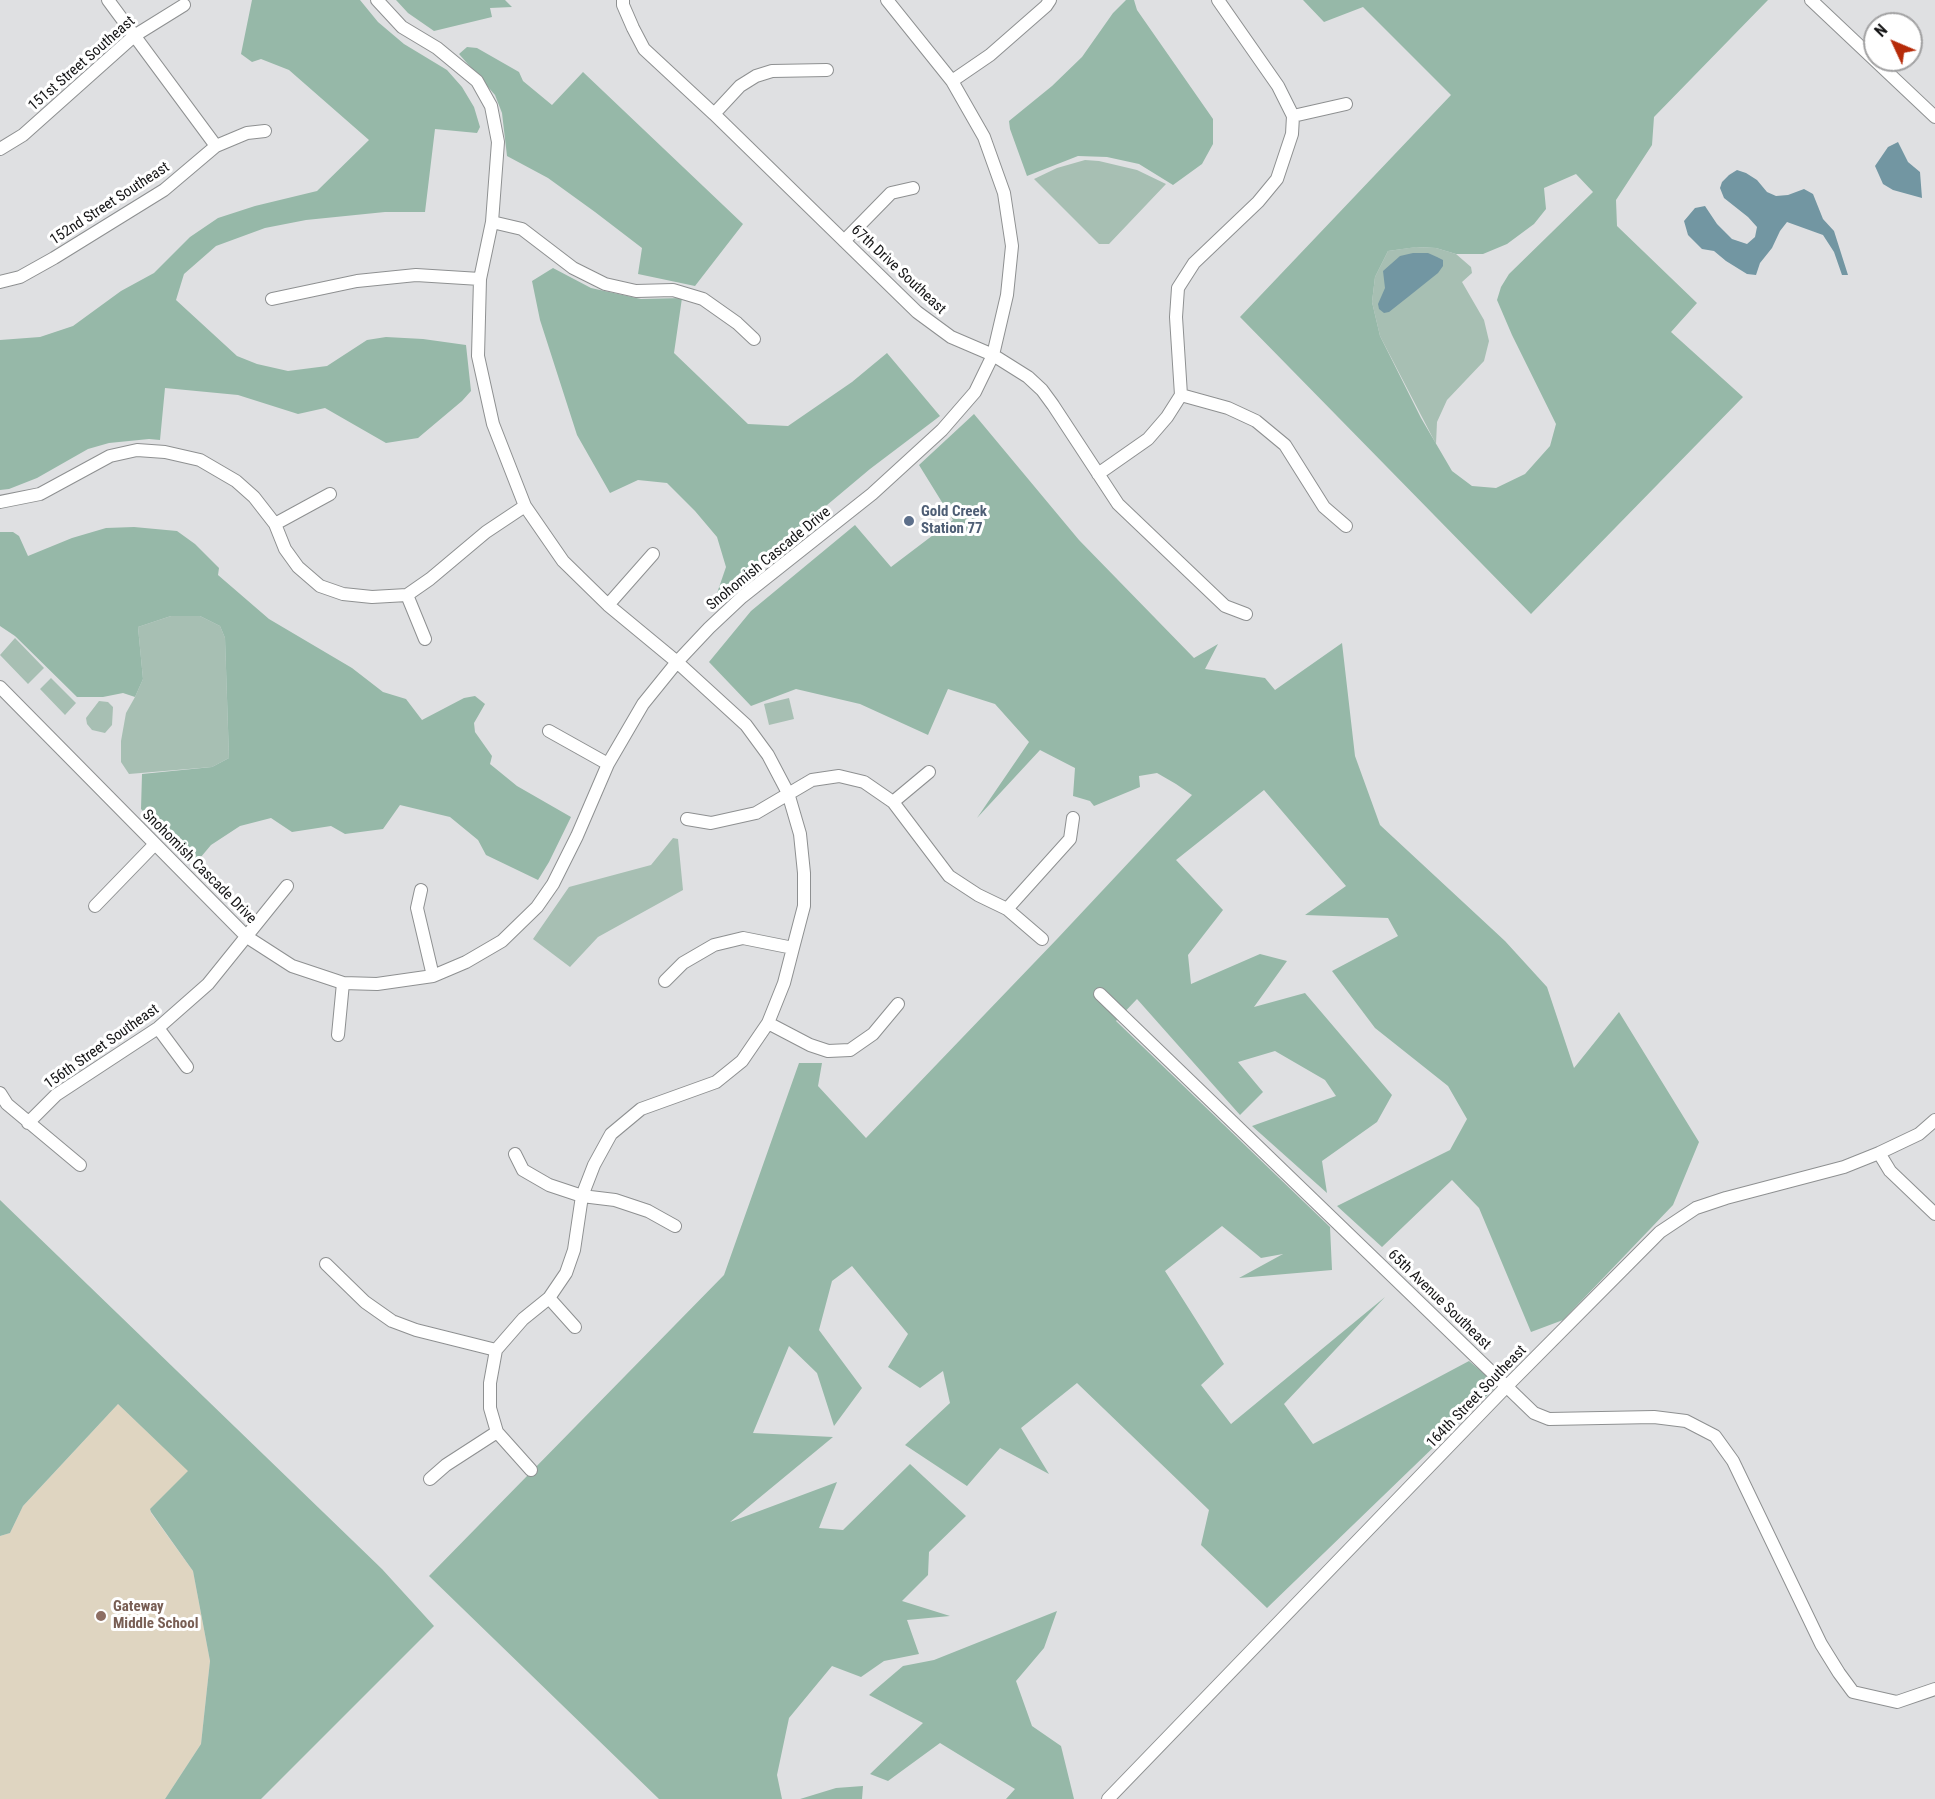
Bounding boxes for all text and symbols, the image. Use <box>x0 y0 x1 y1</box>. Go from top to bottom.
north arrow <box>1863 12 1923 72</box>
street label: 151st Street Southeast <box>25 13 139 115</box>
text: N <box>1871 20 1891 41</box>
street label: 152nd Street Southeast <box>47 159 173 249</box>
street label: 67th Drive Southeast <box>847 221 949 319</box>
place label: Gold Creek Station 77 <box>921 503 987 538</box>
street label: Snohomish Cascade Drive <box>703 504 835 614</box>
marker: Gold Creek Station 77 <box>902 514 916 528</box>
street label: Snohomish Cascade Drive <box>138 806 260 928</box>
street label: 156th Street Southeast <box>41 1001 163 1093</box>
street label: 65th Avenue Southeast <box>1384 1246 1494 1354</box>
street label: 164th Street Southeast <box>1423 1342 1531 1452</box>
place label: Gateway Middle School <box>113 1598 199 1633</box>
marker: Gateway Middle School <box>94 1609 108 1623</box>

